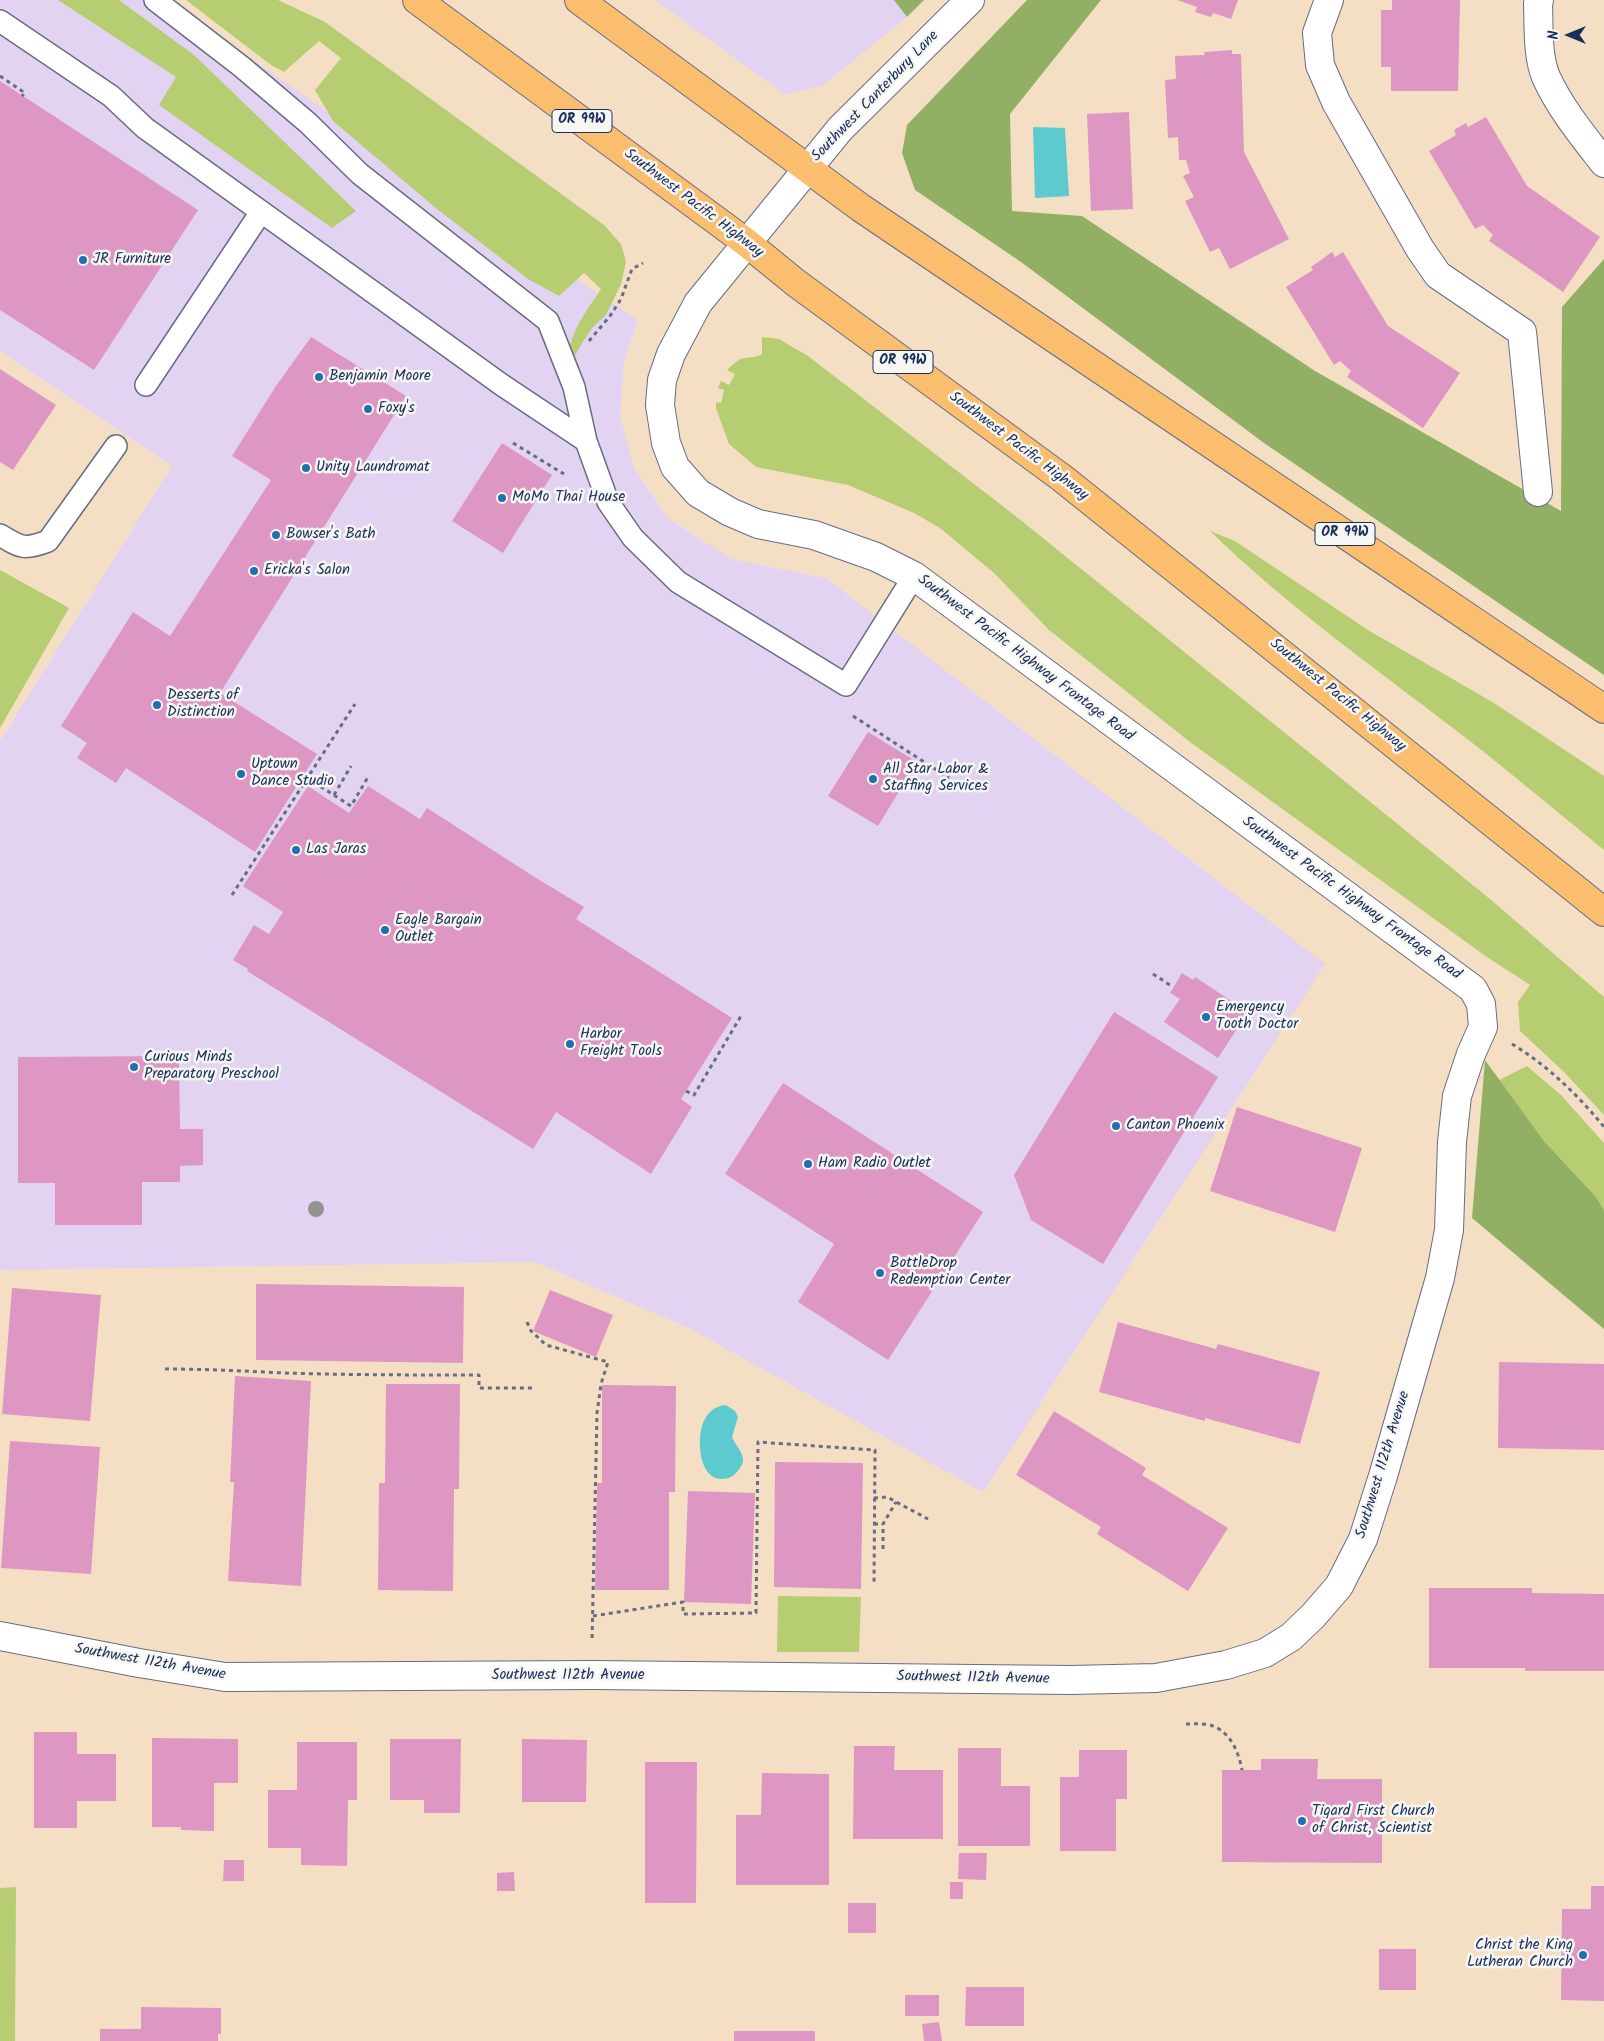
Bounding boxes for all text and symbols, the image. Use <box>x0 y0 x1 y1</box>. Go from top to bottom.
north arrow <box>1544 10 1594 60</box>
street label: Southwest Canterbury Lane <box>809 28 943 166</box>
text: N <box>1543 31 1565 39</box>
road number: OR 99W <box>552 110 612 132</box>
street label: Southwest Pacific Highway <box>620 146 766 262</box>
place label: JR Furniture <box>93 251 171 269</box>
marker: JR Furniture <box>77 254 89 266</box>
road number: OR 99W <box>873 351 933 374</box>
place label: Benjamin Moore <box>329 368 431 386</box>
marker: Benjamin Moore <box>313 371 325 383</box>
street label: Southwest Pacific Highway <box>945 389 1091 505</box>
place label: Foxy's <box>378 400 415 418</box>
marker: Foxy's <box>362 403 374 415</box>
place label: Unity Laundromat <box>316 459 430 477</box>
marker: Unity Laundromat <box>300 462 312 474</box>
place label: MoMo Thai House <box>512 489 625 507</box>
marker: MoMo Thai House <box>496 492 508 504</box>
road number: OR 99W <box>1315 522 1375 546</box>
place label: Bowser's Bath <box>286 526 376 544</box>
marker: Bowser's Bath <box>270 529 282 541</box>
place label: Ericka's Salon <box>264 562 350 580</box>
marker: Ericka's Salon <box>248 565 260 577</box>
street label: Southwest Pacific Highway Frontage Road <box>913 572 1137 746</box>
street label: Southwest Pacific Highway <box>1265 636 1409 756</box>
place label: Desserts of Distinction <box>167 687 239 722</box>
marker: Desserts of Distinction <box>151 699 163 711</box>
place label: Uptown Dance Studio <box>251 756 334 791</box>
place label: All Star Labor & Staffing Services <box>883 761 989 796</box>
marker: Uptown Dance Studio <box>235 768 247 780</box>
marker: All Star Labor & Staffing Services <box>867 773 879 785</box>
street label: Southwest Pacific Highway Frontage Road <box>1238 813 1464 985</box>
place label: Las Jaras <box>306 841 366 859</box>
marker: Las Jaras <box>290 844 302 856</box>
place label: Eagle Bargain Outlet <box>395 912 482 947</box>
marker: Eagle Bargain Outlet <box>379 924 391 936</box>
place label: Emergency Tooth Doctor <box>1216 999 1298 1034</box>
marker: Emergency Tooth Doctor <box>1200 1011 1212 1023</box>
place label: Harbor Freight Tools <box>580 1026 662 1061</box>
marker: Harbor Freight Tools <box>564 1038 576 1050</box>
place label: Curious Minds Preparatory Preschool <box>144 1049 279 1084</box>
marker: Curious Minds Preparatory Preschool <box>128 1061 140 1073</box>
place label: Canton Phoenix <box>1126 1117 1224 1135</box>
marker: Canton Phoenix <box>1110 1120 1122 1132</box>
place label: Ham Radio Outlet <box>818 1155 931 1173</box>
marker: Ham Radio Outlet <box>802 1158 814 1170</box>
place label: BottleDrop Redemption Center <box>890 1255 1010 1290</box>
marker: BottleDrop Redemption Center <box>874 1267 886 1279</box>
street label: Southwest 112th Avenue <box>1353 1389 1415 1541</box>
street label: Southwest 112th Avenue <box>73 1641 227 1685</box>
street label: Southwest 112th Avenue <box>491 1667 645 1685</box>
street label: Southwest 112th Avenue <box>896 1669 1050 1689</box>
place label: Tigard First Church of Christ, Scientist <box>1312 1803 1435 1838</box>
marker: Tigard First Church of Christ, Scientist <box>1296 1815 1308 1827</box>
place label: Christ the King Lutheran Church <box>1467 1937 1573 1972</box>
marker: Christ the King Lutheran Church <box>1577 1949 1589 1961</box>

